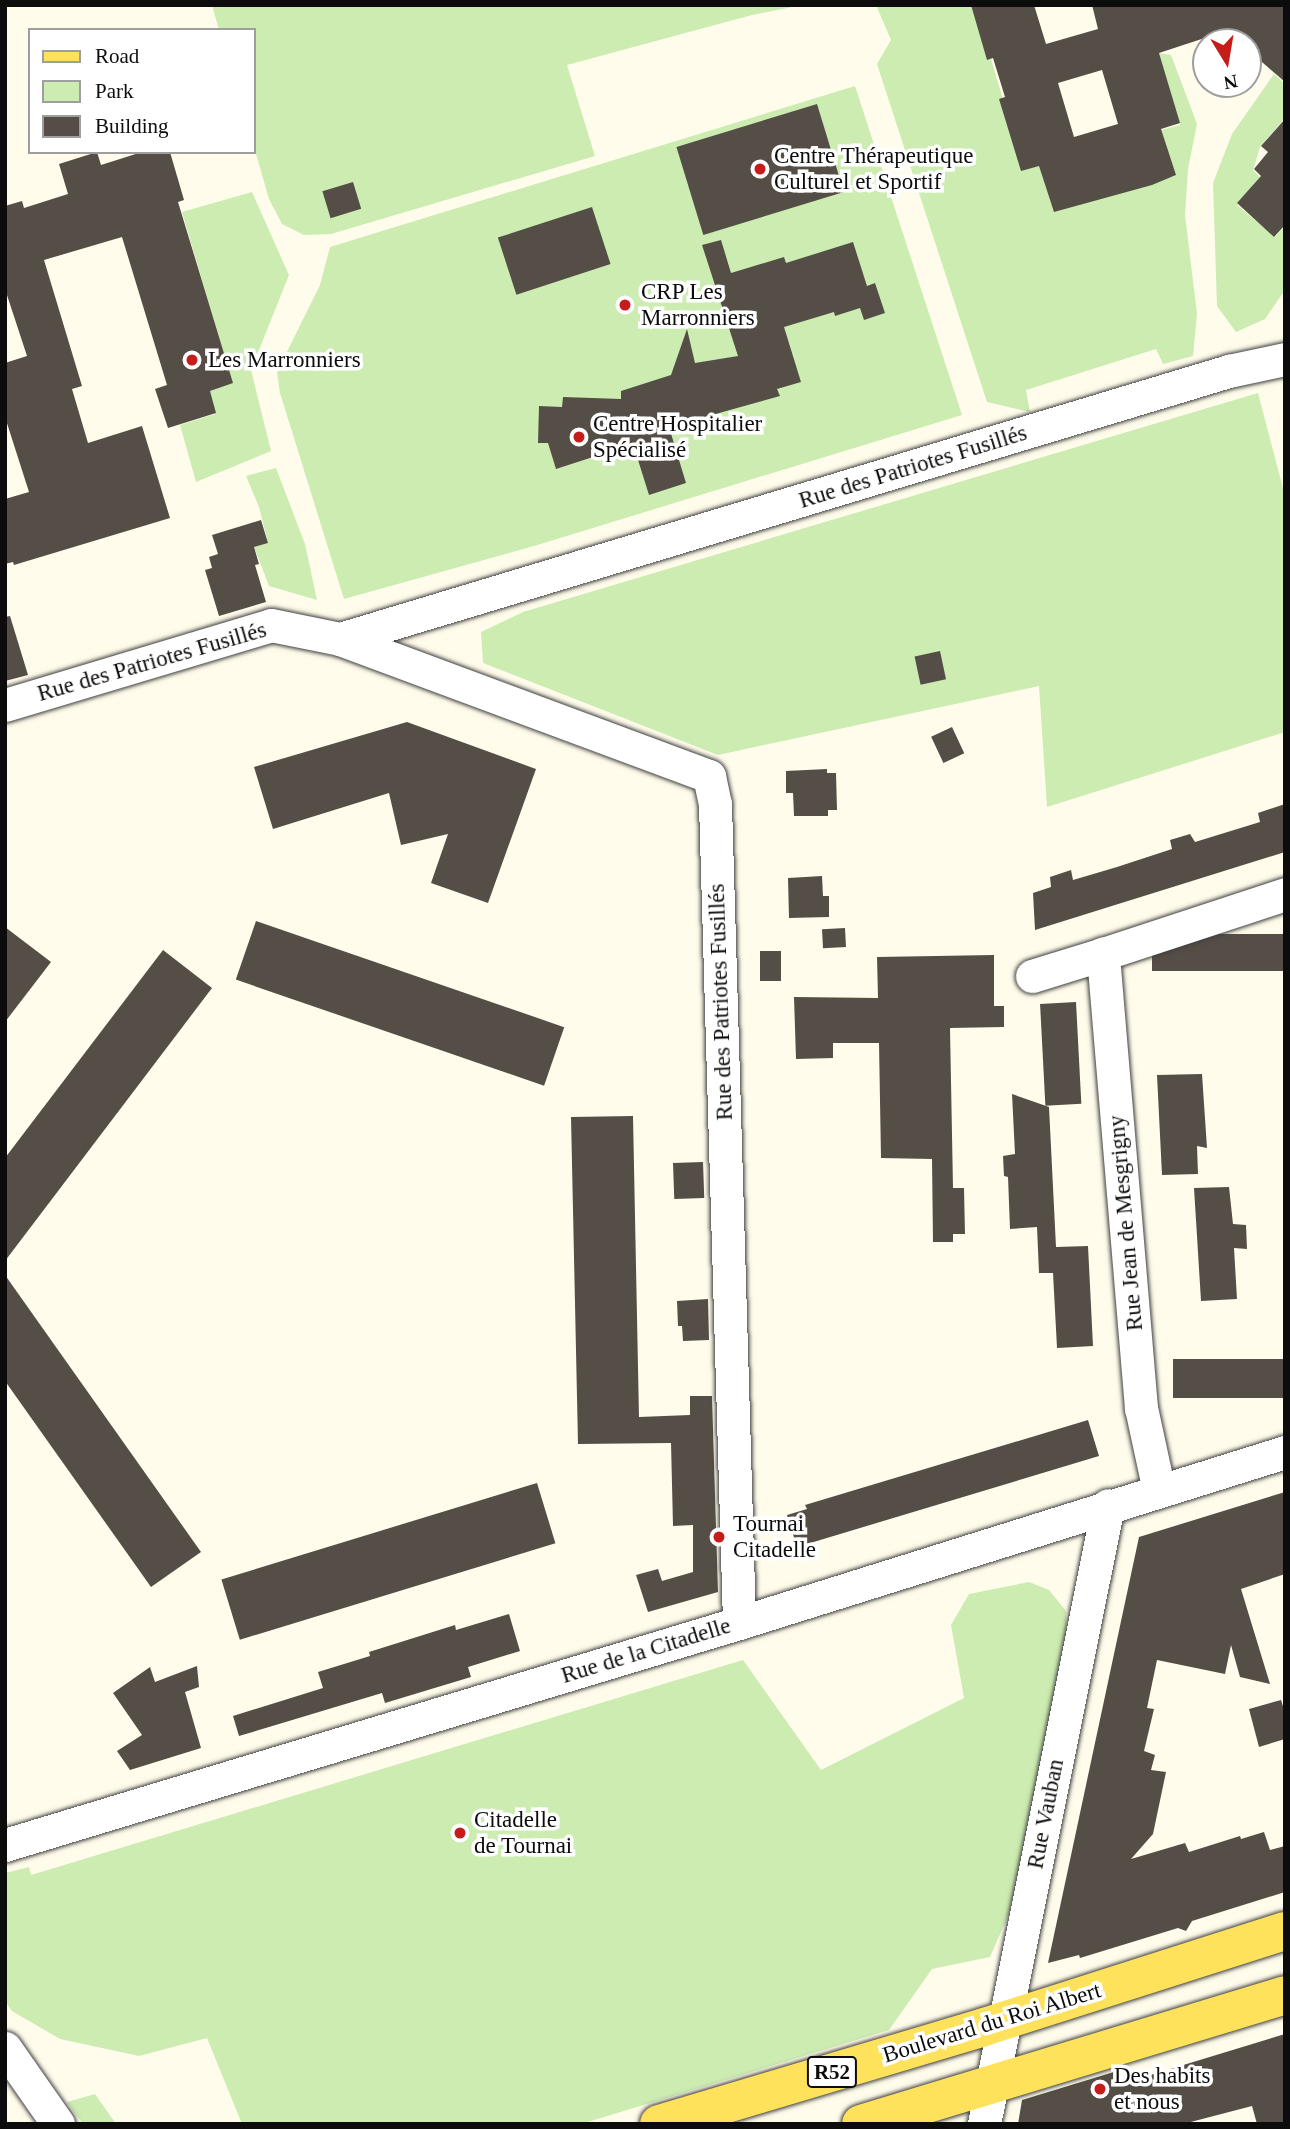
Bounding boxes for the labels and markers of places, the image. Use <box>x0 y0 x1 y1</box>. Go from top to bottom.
place label: Centre Thérapeutique Culturel et Sportif <box>774 142 974 196</box>
marker: Centre Thérapeutique Culturel et Sportif <box>752 161 768 177</box>
place label: CRP Les Marronniers <box>641 278 755 332</box>
marker: CRP Les Marronniers <box>615 295 635 315</box>
place label: Les Marronniers <box>208 346 361 374</box>
marker: Les Marronniers <box>182 350 202 370</box>
place label: Centre Hospitalier Spécialisé <box>593 410 762 464</box>
marker: Centre Hospitalier Spécialisé <box>571 429 587 445</box>
place label: Tournai Citadelle <box>733 1510 816 1564</box>
marker: Tournai Citadelle <box>711 1529 727 1545</box>
place label: Citadelle de Tournai <box>474 1806 573 1860</box>
marker: Citadelle de Tournai <box>452 1825 468 1841</box>
place label: Des habits et nous <box>1114 2062 1210 2116</box>
marker: Des habits et nous <box>1092 2081 1108 2097</box>

